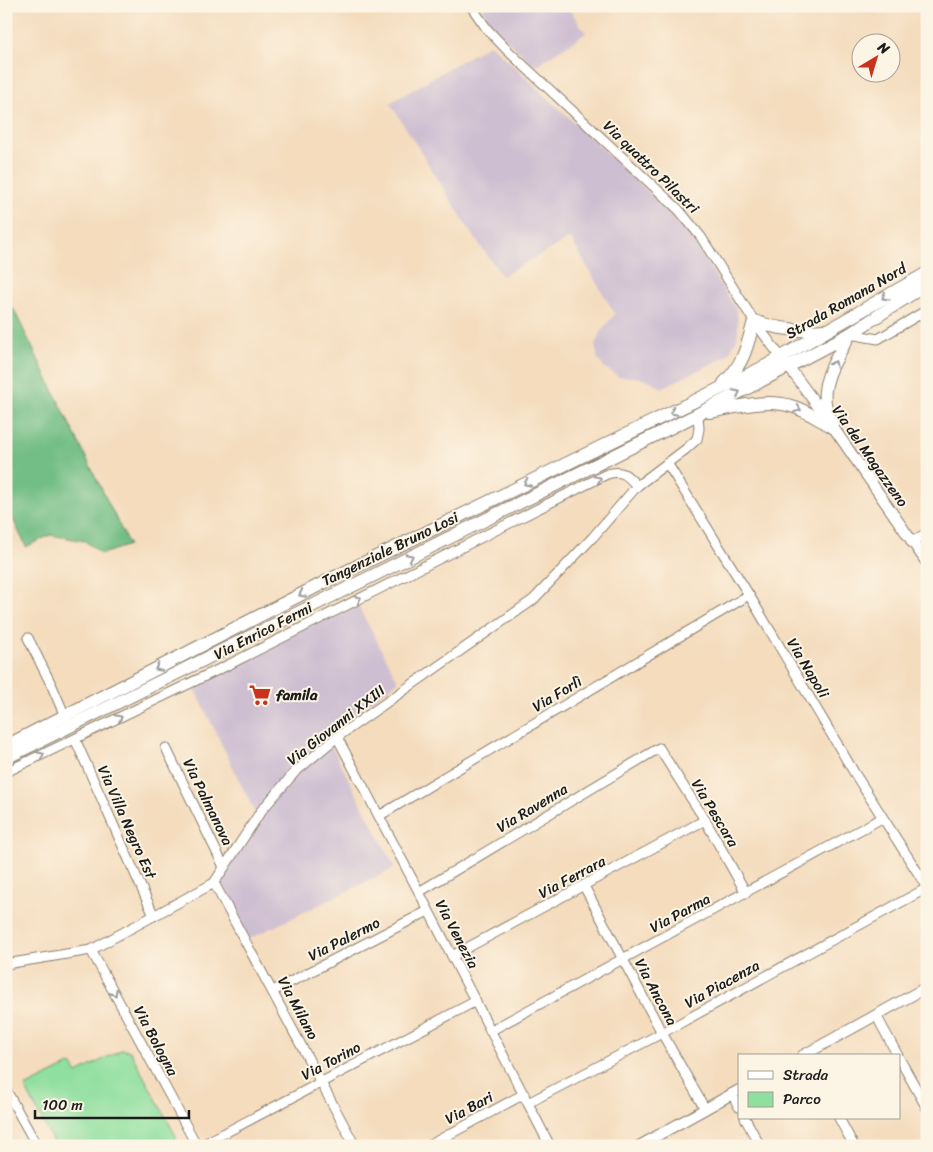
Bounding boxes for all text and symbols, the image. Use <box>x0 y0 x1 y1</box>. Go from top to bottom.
north arrow <box>850 32 900 82</box>
text: N <box>871 35 895 61</box>
street label: Via quattro Pilastri <box>597 114 706 221</box>
street label: Strada Romana Nord <box>781 255 912 346</box>
one-way arrow <box>881 291 890 301</box>
one-way arrow <box>828 360 838 369</box>
one-way arrow <box>732 389 741 399</box>
street label: Via del Magazzeno <box>825 399 915 513</box>
one-way arrow <box>793 402 802 413</box>
one-way arrow <box>669 406 678 416</box>
one-way arrow <box>592 475 601 485</box>
one-way arrow <box>523 477 532 487</box>
street label: Tangenziale Bruno Losi <box>317 504 464 593</box>
one-way arrow <box>405 553 414 563</box>
one-way arrow <box>299 588 308 598</box>
street label: Via Enrico Fermi <box>209 595 318 667</box>
one-way arrow <box>353 595 362 605</box>
street label: Via Napoli <box>780 633 837 704</box>
one-way arrow <box>154 662 163 672</box>
street label: Via Forlì <box>527 669 587 719</box>
street label: Via Giovanni XXIII <box>281 678 391 772</box>
supermarket icon: famila <box>247 682 273 708</box>
place label: famila <box>276 682 318 708</box>
one-way arrow <box>114 713 123 724</box>
one-way arrow <box>35 752 44 762</box>
street label: Via Palmanova <box>176 754 241 851</box>
street label: Via Villa Negro Est <box>90 761 164 884</box>
street label: Via Pescara <box>684 774 746 853</box>
street label: Via Ravenna <box>491 776 573 840</box>
street label: Via Ferrara <box>533 848 611 906</box>
street label: Via Parma <box>645 886 716 940</box>
street label: Via Venezia <box>428 895 486 974</box>
street label: Via Palermo <box>303 910 385 968</box>
street label: Via Piacenza <box>679 952 765 1015</box>
street label: Via Ancona <box>627 954 685 1031</box>
street label: Via Milano <box>270 971 326 1045</box>
one-way arrow <box>108 988 118 997</box>
street label: Via Bologna <box>127 1001 186 1081</box>
street label: Via Torino <box>296 1034 366 1088</box>
legend <box>738 1054 900 1120</box>
text: Strada <box>783 1062 829 1088</box>
street label: Via Bari <box>440 1084 499 1132</box>
text: Parco <box>783 1086 821 1112</box>
scale bar <box>35 1087 189 1119</box>
text: 100 m <box>42 1092 83 1118</box>

